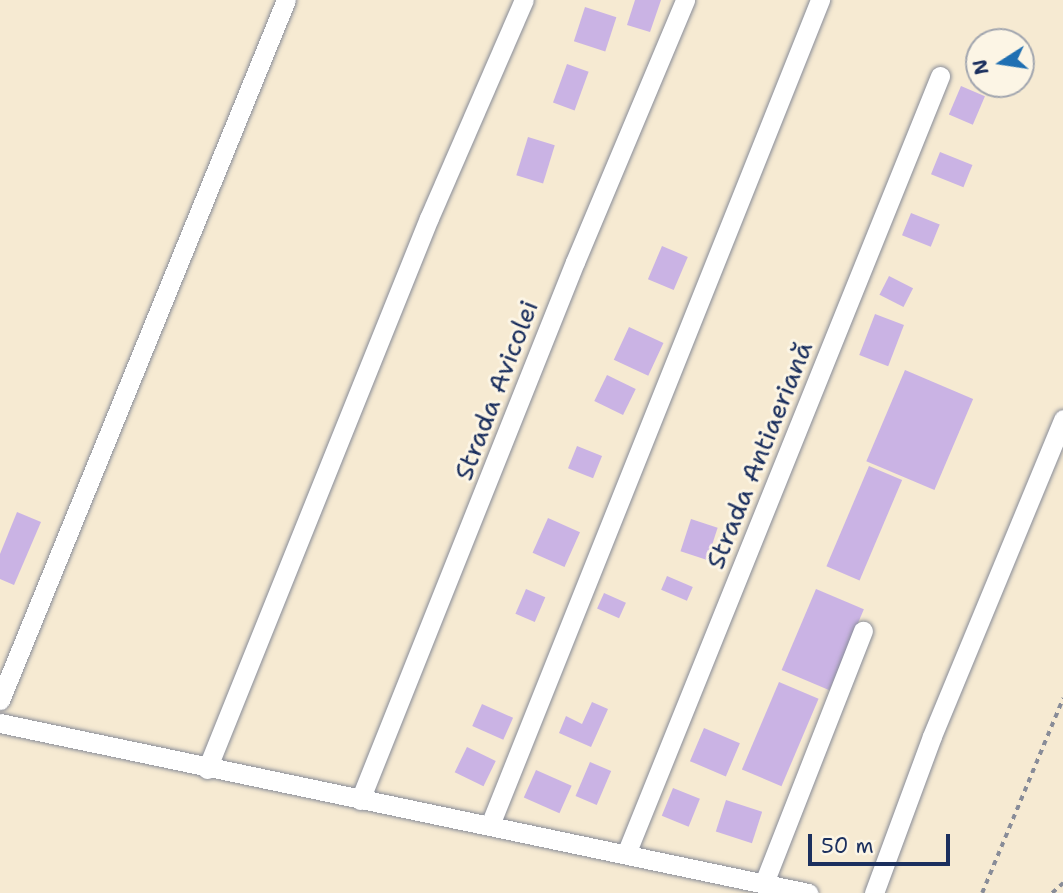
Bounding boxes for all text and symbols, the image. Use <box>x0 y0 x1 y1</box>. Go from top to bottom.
north arrow <box>965 28 1035 98</box>
text: N <box>967 57 995 77</box>
street label: Strada Avicolei <box>447 296 545 484</box>
street label: Strada Antiaeriană <box>699 337 819 573</box>
scale bar <box>811 820 953 864</box>
text: 50 m <box>821 832 874 860</box>

